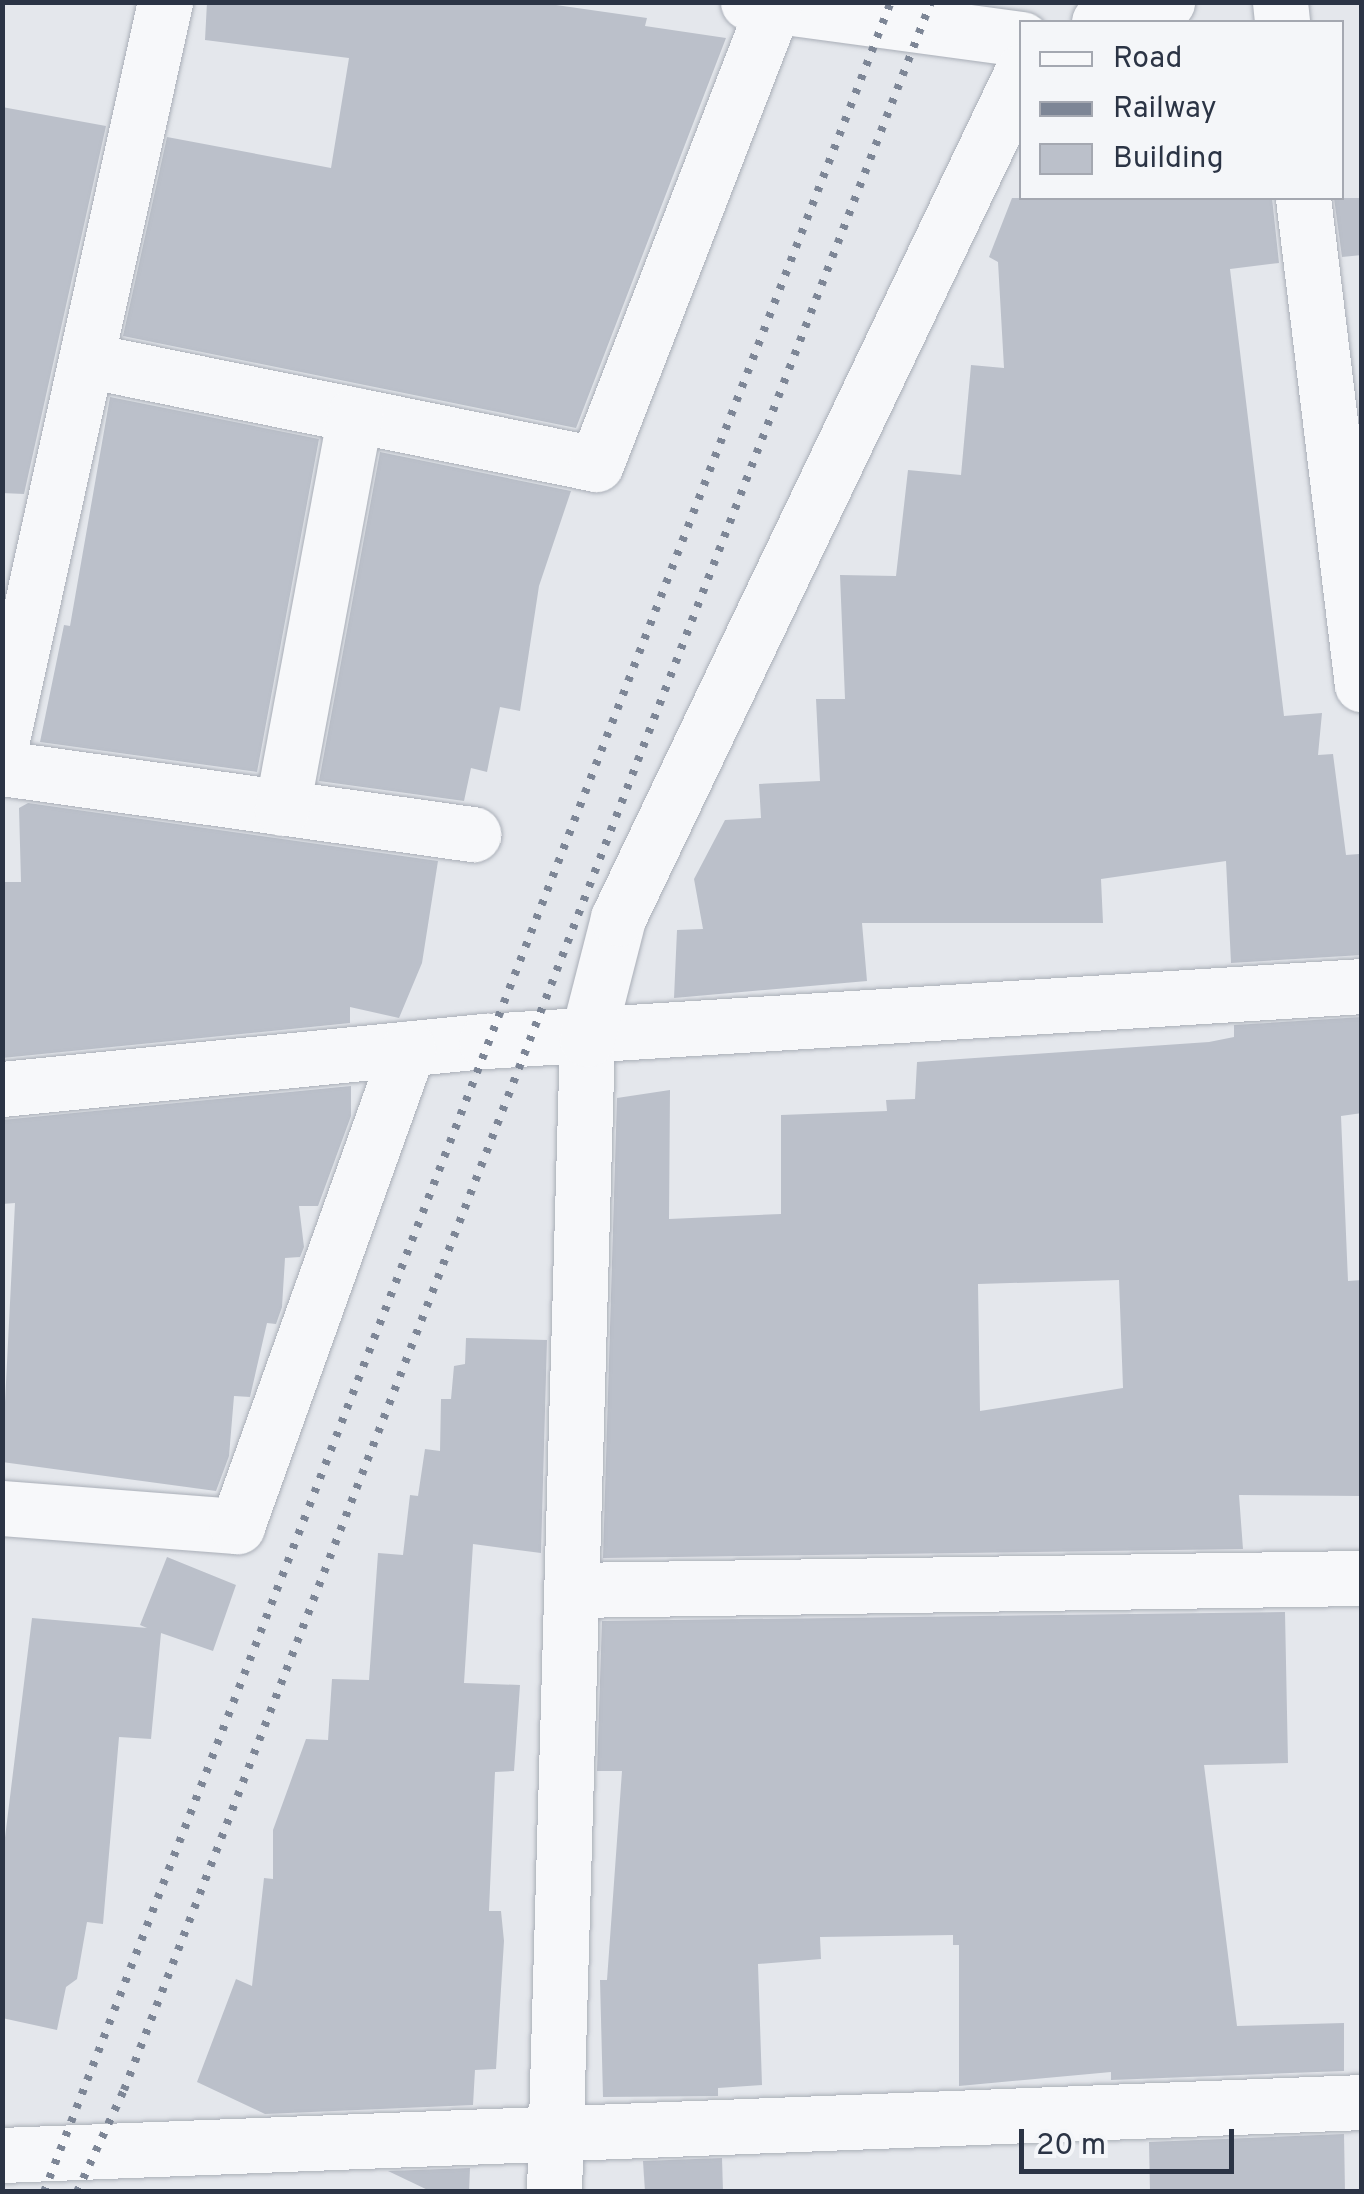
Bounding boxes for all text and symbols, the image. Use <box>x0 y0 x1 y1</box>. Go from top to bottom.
legend <box>1019 20 1344 200</box>
text: Road <box>1113 41 1182 78</box>
text: Railway <box>1113 91 1217 128</box>
text: Building <box>1113 141 1224 178</box>
scale bar <box>1024 2109 1239 2171</box>
text: 20 m <box>1036 2128 1106 2165</box>

